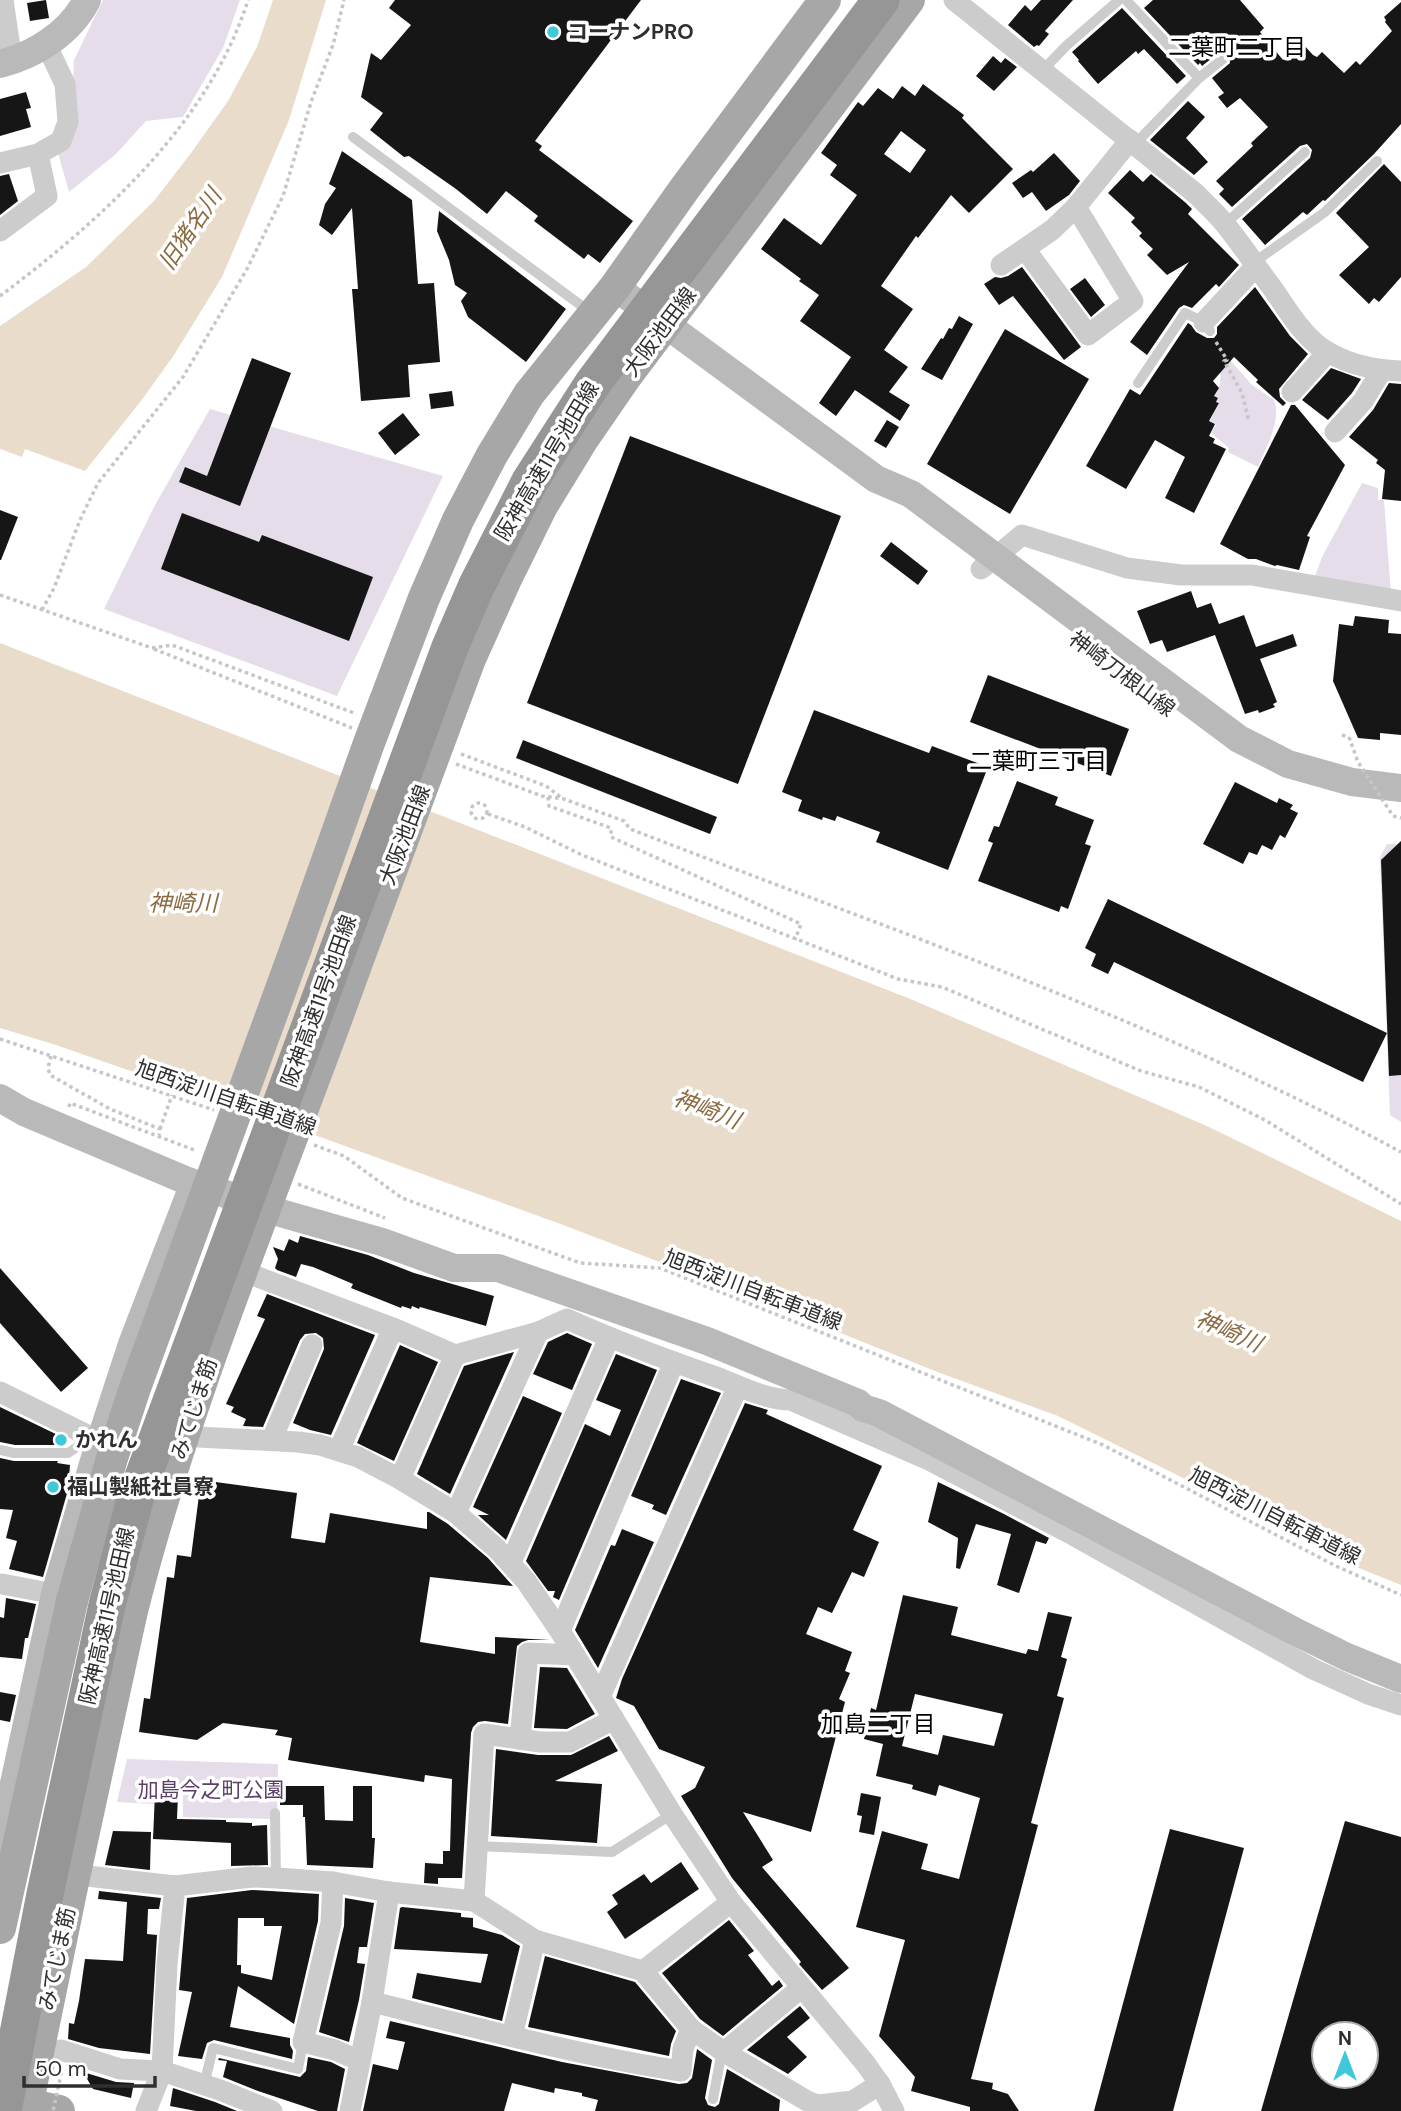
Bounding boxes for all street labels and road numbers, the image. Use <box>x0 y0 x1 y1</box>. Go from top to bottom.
street label: 大阪池田線 <box>617 282 703 382</box>
street label: 阪神高速11号池田線 <box>488 376 606 546</box>
street label: 神崎刀根山線 <box>1063 625 1181 723</box>
street label: 大阪池田線 <box>373 781 437 889</box>
street label: 阪神高速11号池田線 <box>275 911 363 1091</box>
street label: 旭西淀川自転車道線 <box>132 1054 320 1142</box>
street label: 旭西淀川自転車道線 <box>660 1243 846 1337</box>
street label: みてじま筋 <box>164 1355 224 1463</box>
street label: 旭西淀川自転車道線 <box>1184 1461 1366 1571</box>
street label: 阪神高速11号池田線 <box>73 1525 141 1707</box>
street label: みてじま筋 <box>32 1905 82 2013</box>

